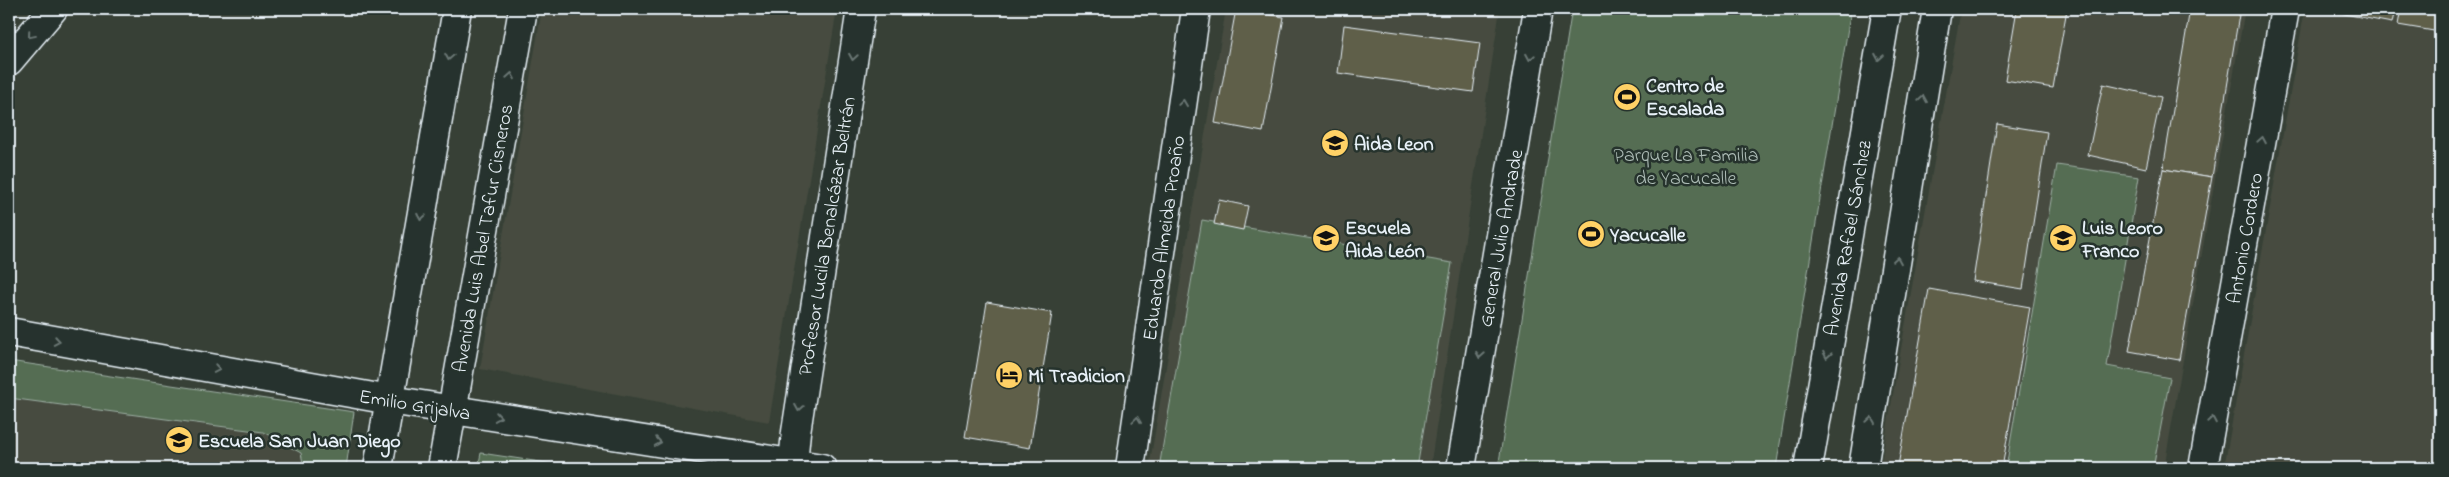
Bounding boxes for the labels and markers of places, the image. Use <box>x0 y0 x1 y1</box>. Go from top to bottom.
place label: Centro de Escalada <box>1646 73 1725 125</box>
sports icon: Centro de Escalada <box>1612 82 1642 112</box>
school or university icon: Aida Leon <box>1320 128 1350 158</box>
place label: Aida Leon <box>1354 131 1434 160</box>
place label: Escuela Aida León <box>1345 215 1425 267</box>
place label: Luis Leoro Franco <box>2081 215 2163 267</box>
sports icon: Yacucalle <box>1576 219 1606 249</box>
place label: Yacucalle <box>1609 222 1687 251</box>
school or university icon: Escuela Aida León <box>1311 223 1341 253</box>
school or university icon: Luis Leoro Franco <box>2048 223 2078 253</box>
hotel icon: Mi Tradicion <box>994 360 1024 390</box>
place label: Mi Tradicion <box>1028 363 1125 392</box>
school or university icon: Escuela San Juan Diego <box>164 425 194 455</box>
place label: Escuela San Juan Diego <box>198 428 401 458</box>

